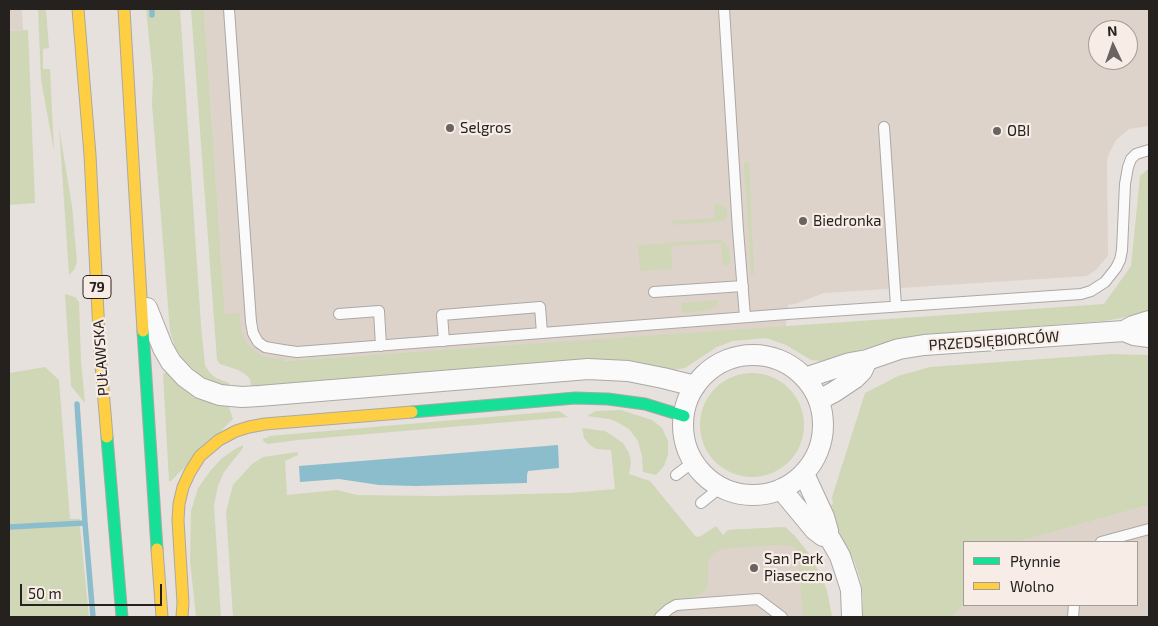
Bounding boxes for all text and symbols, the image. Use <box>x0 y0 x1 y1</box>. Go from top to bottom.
north arrow <box>1088 20 1138 70</box>
text: N <box>1107 22 1118 39</box>
place label: Selgros <box>460 119 511 137</box>
marker: Selgros <box>444 122 456 134</box>
place label: OBI <box>1007 122 1030 140</box>
marker: OBI <box>991 125 1003 137</box>
place label: Biedronka <box>813 212 882 230</box>
marker: Biedronka <box>797 215 809 227</box>
road number: 79 <box>83 276 111 298</box>
street label: PUŁAWSKA <box>89 319 113 397</box>
street label: PRZEDSIĘBIORCÓW <box>928 327 1060 355</box>
legend <box>963 541 1138 606</box>
place label: San Park Piaseczno <box>764 550 833 585</box>
text: Płynnie <box>1010 552 1061 570</box>
marker: San Park Piaseczno <box>748 562 760 574</box>
scale bar <box>22 574 165 606</box>
text: Wolno <box>1010 577 1054 595</box>
text: 50 m <box>28 584 62 602</box>

